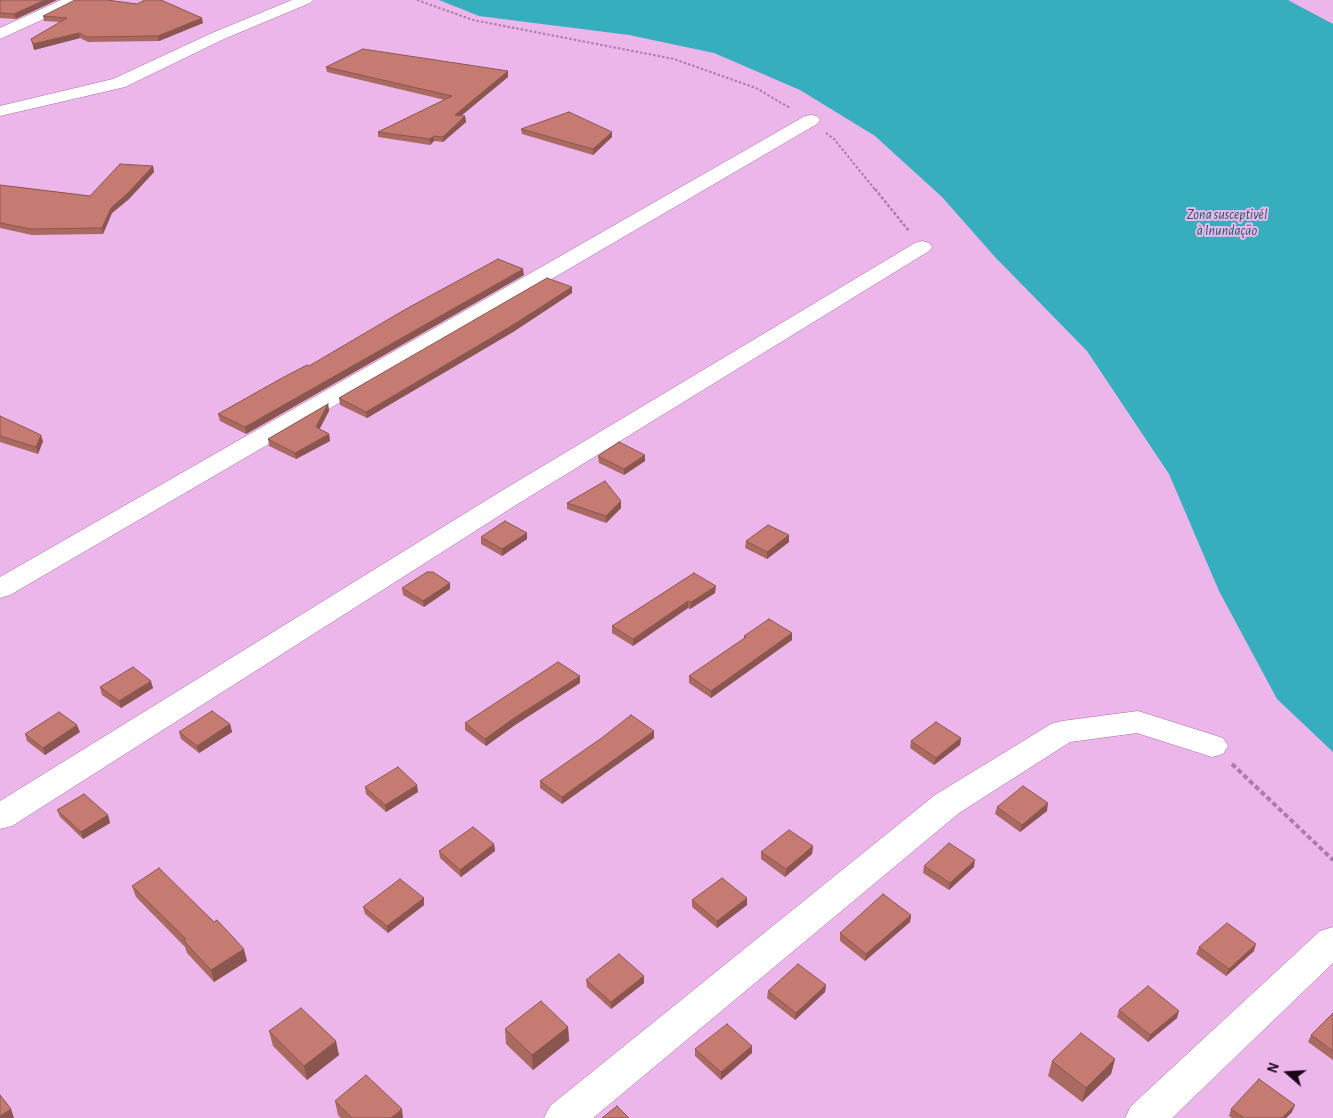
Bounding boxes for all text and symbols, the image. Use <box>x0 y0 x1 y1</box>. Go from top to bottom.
water label: Zona susceptivél à Inundação <box>1187 207 1267 240</box>
north arrow <box>1263 1048 1313 1098</box>
text: N <box>1266 1061 1282 1075</box>

